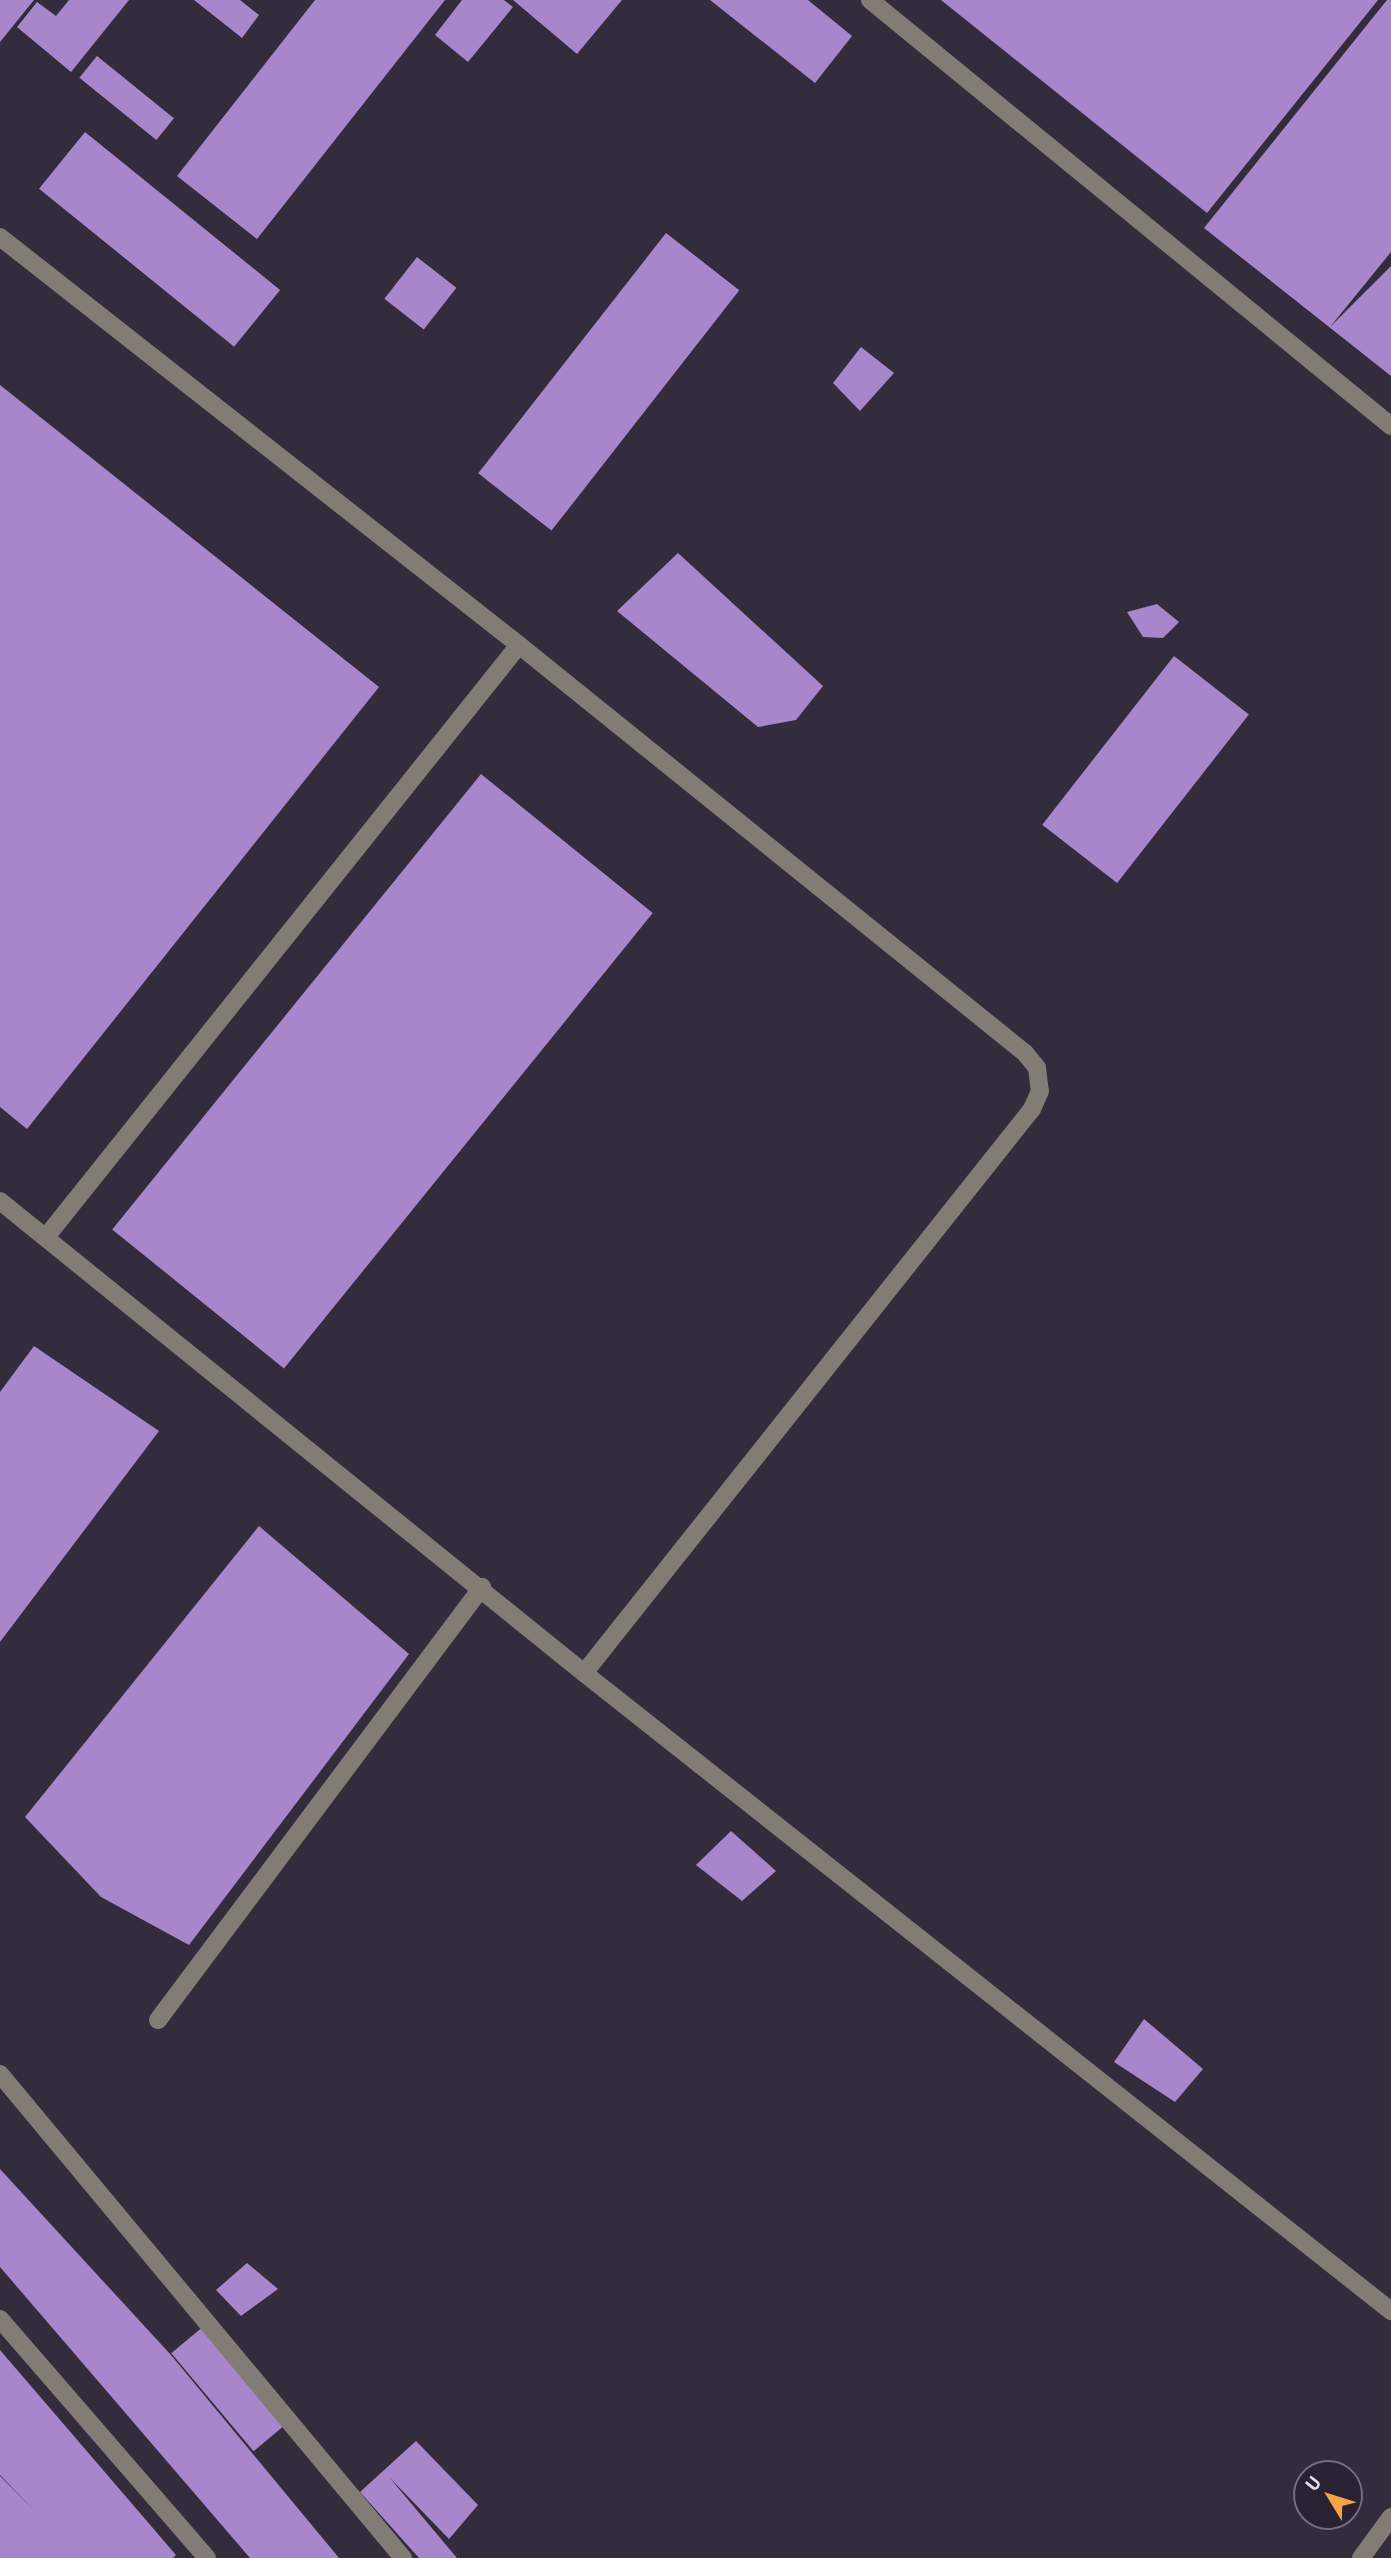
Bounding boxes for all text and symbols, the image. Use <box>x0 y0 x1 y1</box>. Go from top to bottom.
north arrow <box>1293 2460 1363 2530</box>
text: U <box>1300 2471 1325 2495</box>

